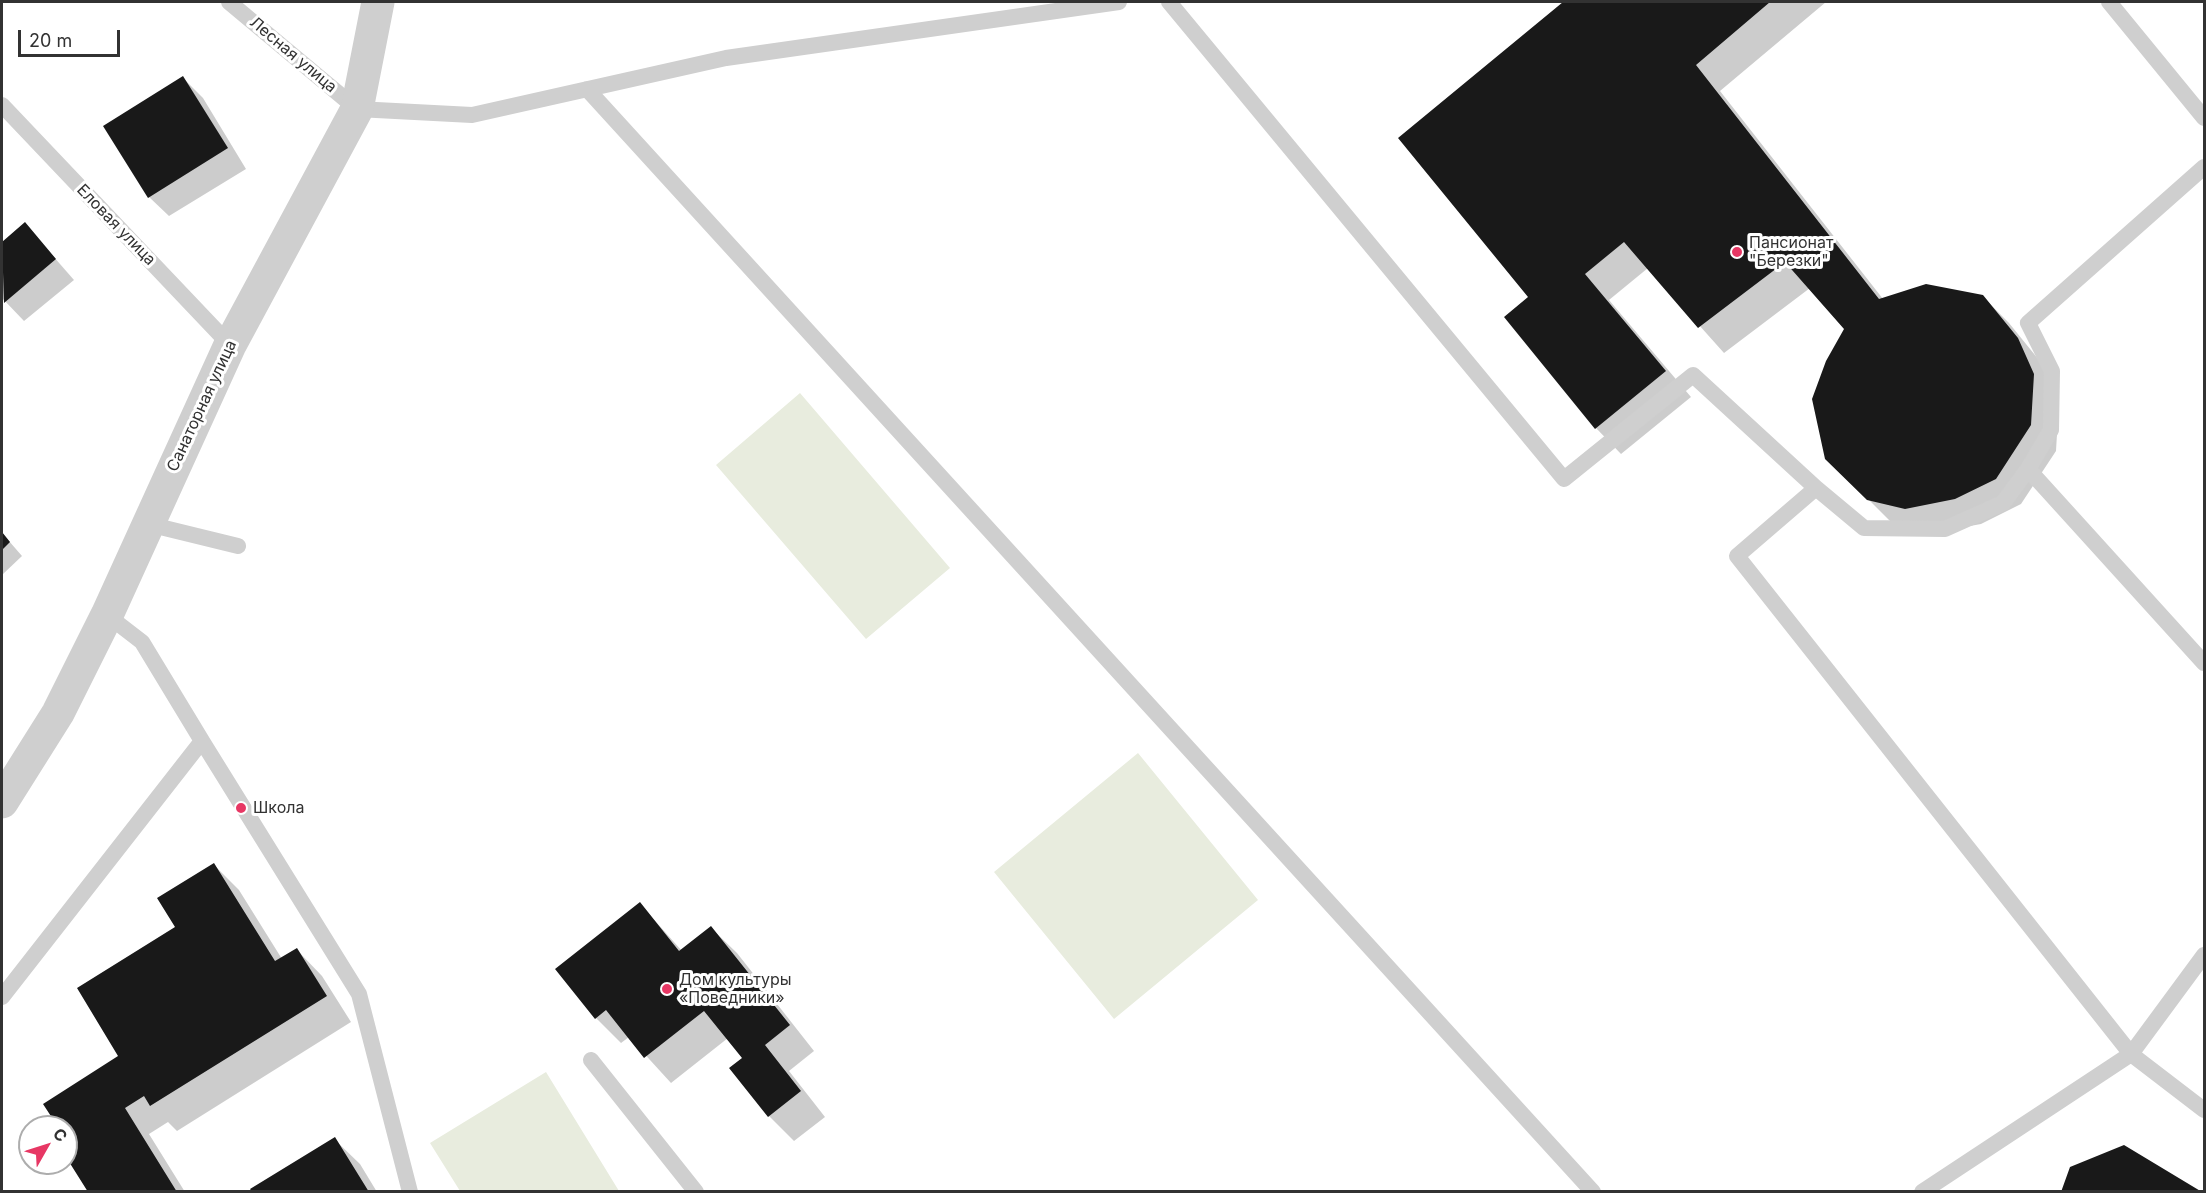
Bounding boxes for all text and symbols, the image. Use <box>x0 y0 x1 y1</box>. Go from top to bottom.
street label: Лесная улица <box>246 13 340 97</box>
scale bar <box>21 18 123 56</box>
text: 20 m <box>29 30 72 51</box>
street label: Еловая улица <box>73 180 159 270</box>
place label: Пансионат "Березки" <box>1749 233 1833 271</box>
marker: Пансионат "Березки" <box>1730 245 1744 259</box>
street label: Санаторная улица <box>163 337 241 475</box>
place label: Школа <box>253 798 304 818</box>
marker: Школа <box>234 801 248 815</box>
place label: Дом культуры «Поведники» <box>679 970 792 1008</box>
marker: Дом культуры «Поведники» <box>660 982 674 996</box>
north arrow <box>18 1115 78 1175</box>
text: С <box>49 1124 72 1146</box>

